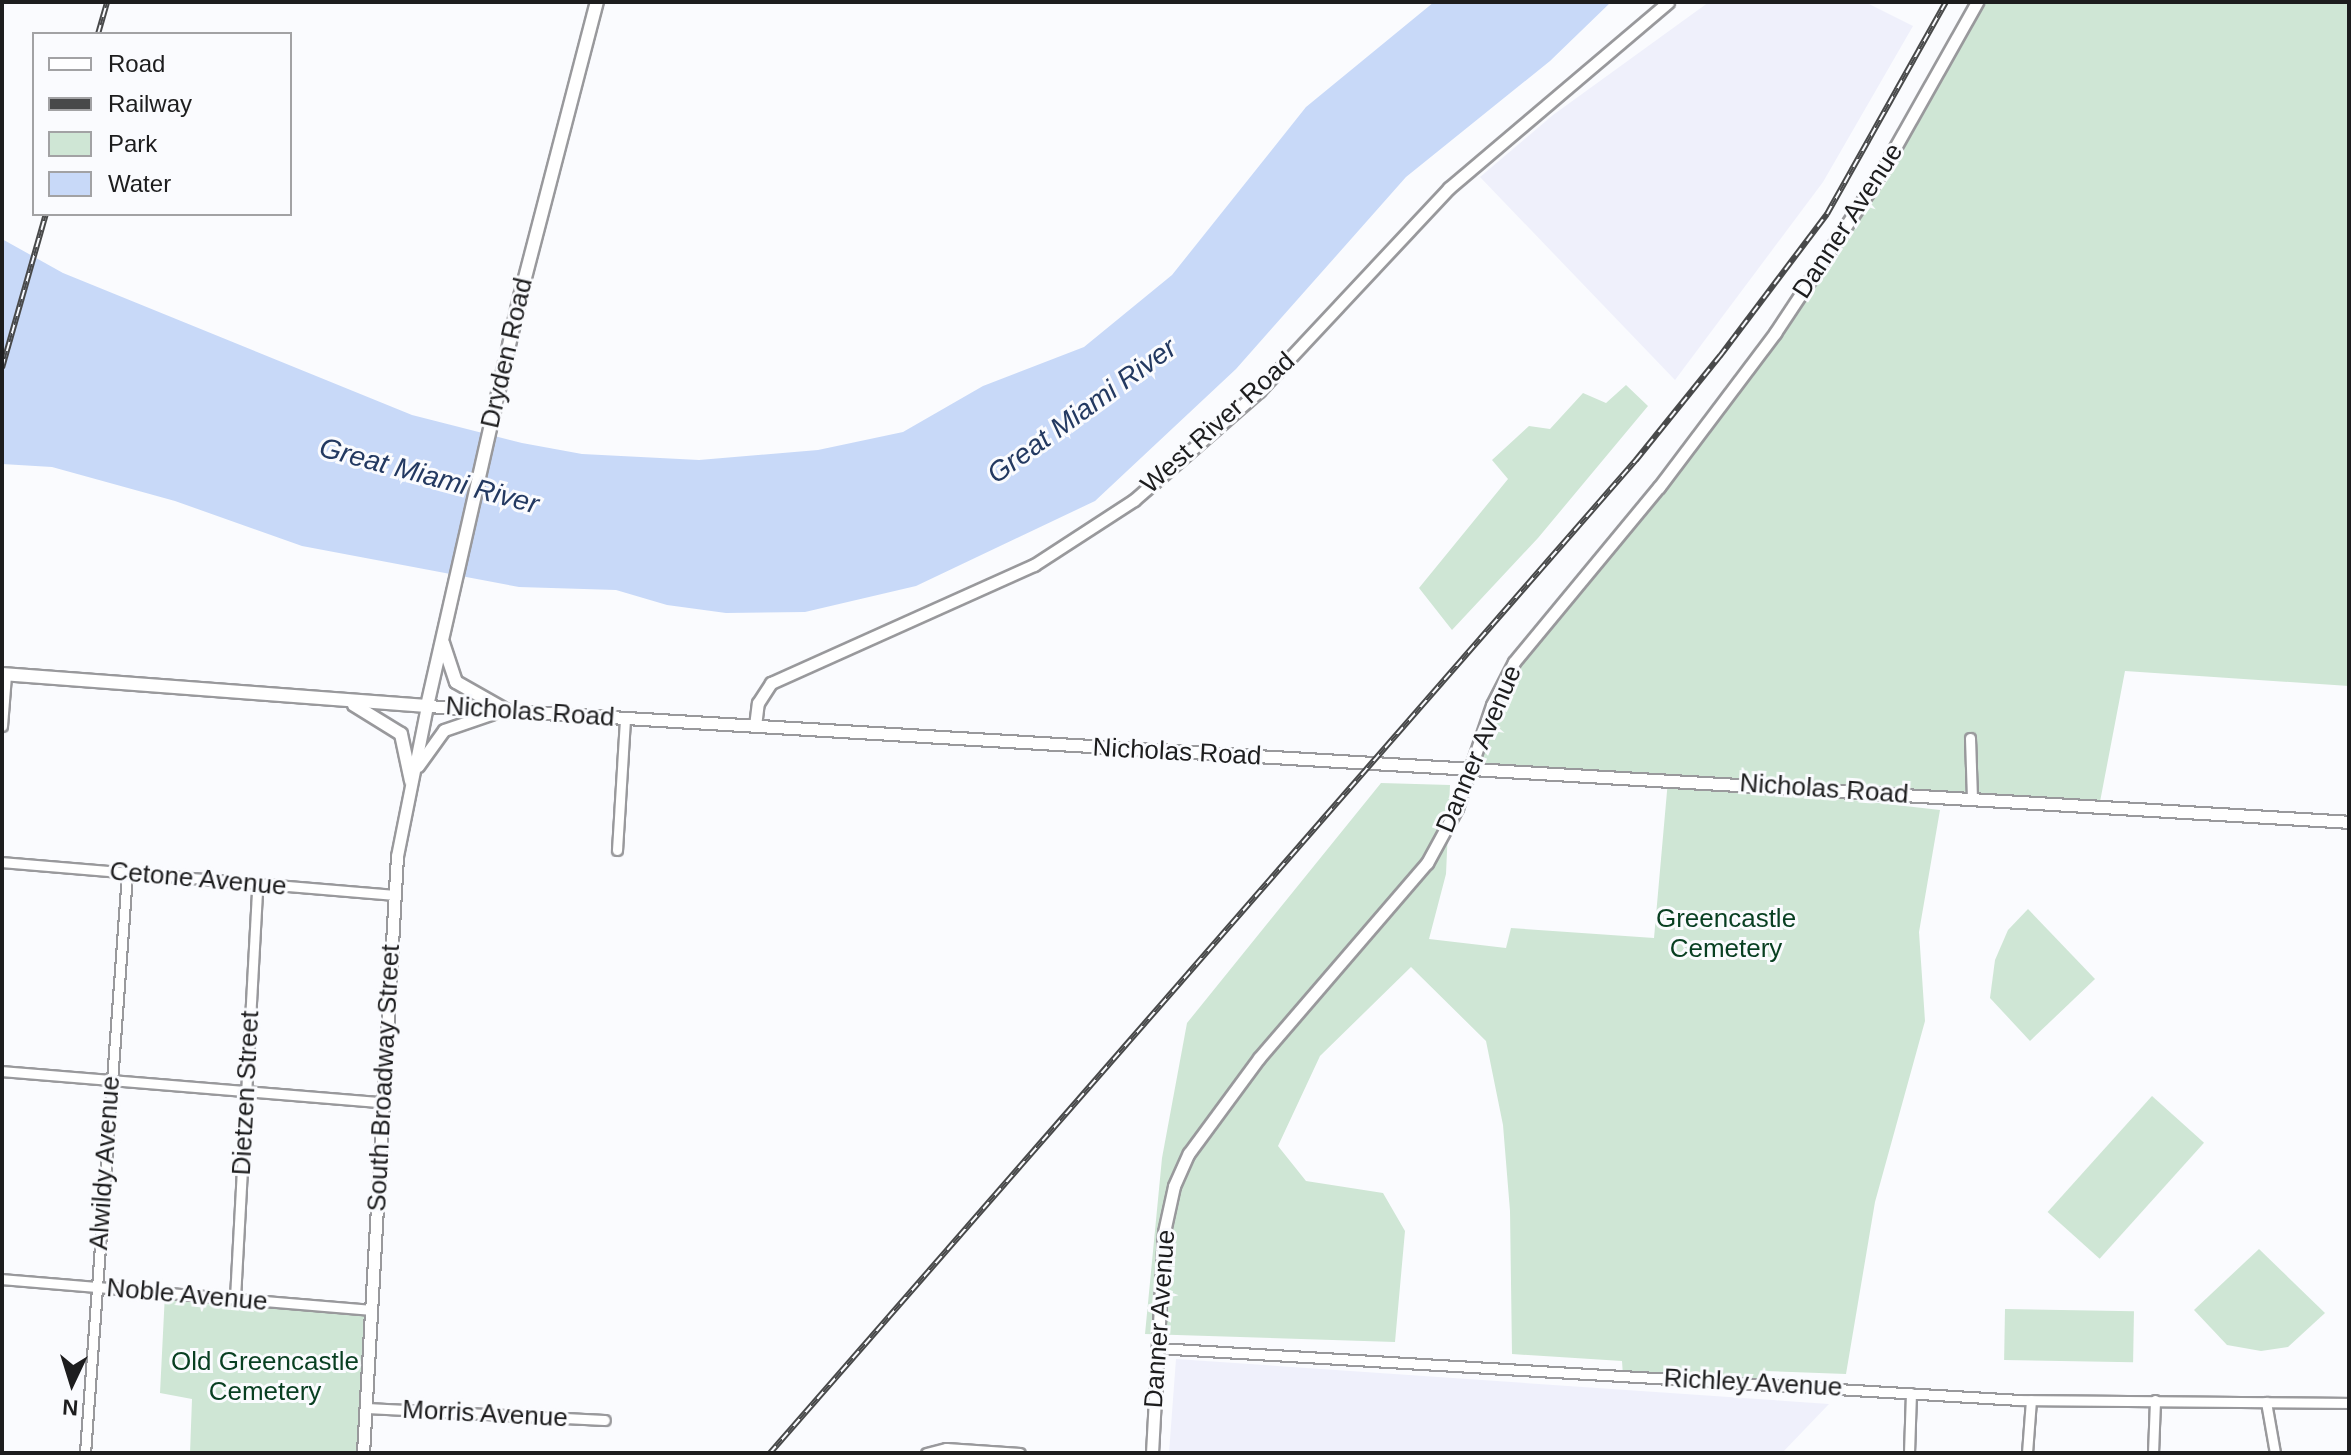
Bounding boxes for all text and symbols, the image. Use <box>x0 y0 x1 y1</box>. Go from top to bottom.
legend <box>32 32 292 216</box>
text: Road <box>108 50 165 77</box>
text: Railway <box>108 90 192 117</box>
text: Park <box>108 130 157 157</box>
street label: Danner Avenue <box>1786 137 1910 305</box>
text: Water <box>108 170 171 197</box>
street label: Dryden Road <box>475 275 539 431</box>
water label: Great Miami River <box>981 331 1183 491</box>
street label: West River Road <box>1135 346 1301 500</box>
water label: Great Miami River <box>316 431 542 521</box>
street label: Danner Avenue <box>1429 660 1529 838</box>
street label: Nicholas Road <box>445 691 615 733</box>
street label: Nicholas Road <box>1092 732 1262 772</box>
street label: Nicholas Road <box>1739 768 1909 810</box>
street label: Cetone Avenue <box>108 856 288 902</box>
park label: Greencastle Cemetery <box>1656 903 1796 964</box>
street label: South Broadway Street <box>361 944 407 1212</box>
street label: Dietzen Street <box>226 1010 266 1176</box>
street label: Alwildy Avenue <box>83 1074 127 1252</box>
street label: Danner Avenue <box>1138 1228 1182 1410</box>
street label: Noble Avenue <box>105 1272 269 1318</box>
north arrow <box>32 1343 112 1423</box>
park label: Old Greencastle Cemetery <box>171 1346 359 1408</box>
street label: Richley Avenue <box>1662 1363 1844 1403</box>
text: N <box>62 1394 79 1420</box>
street label: Morris Avenue <box>401 1394 569 1434</box>

